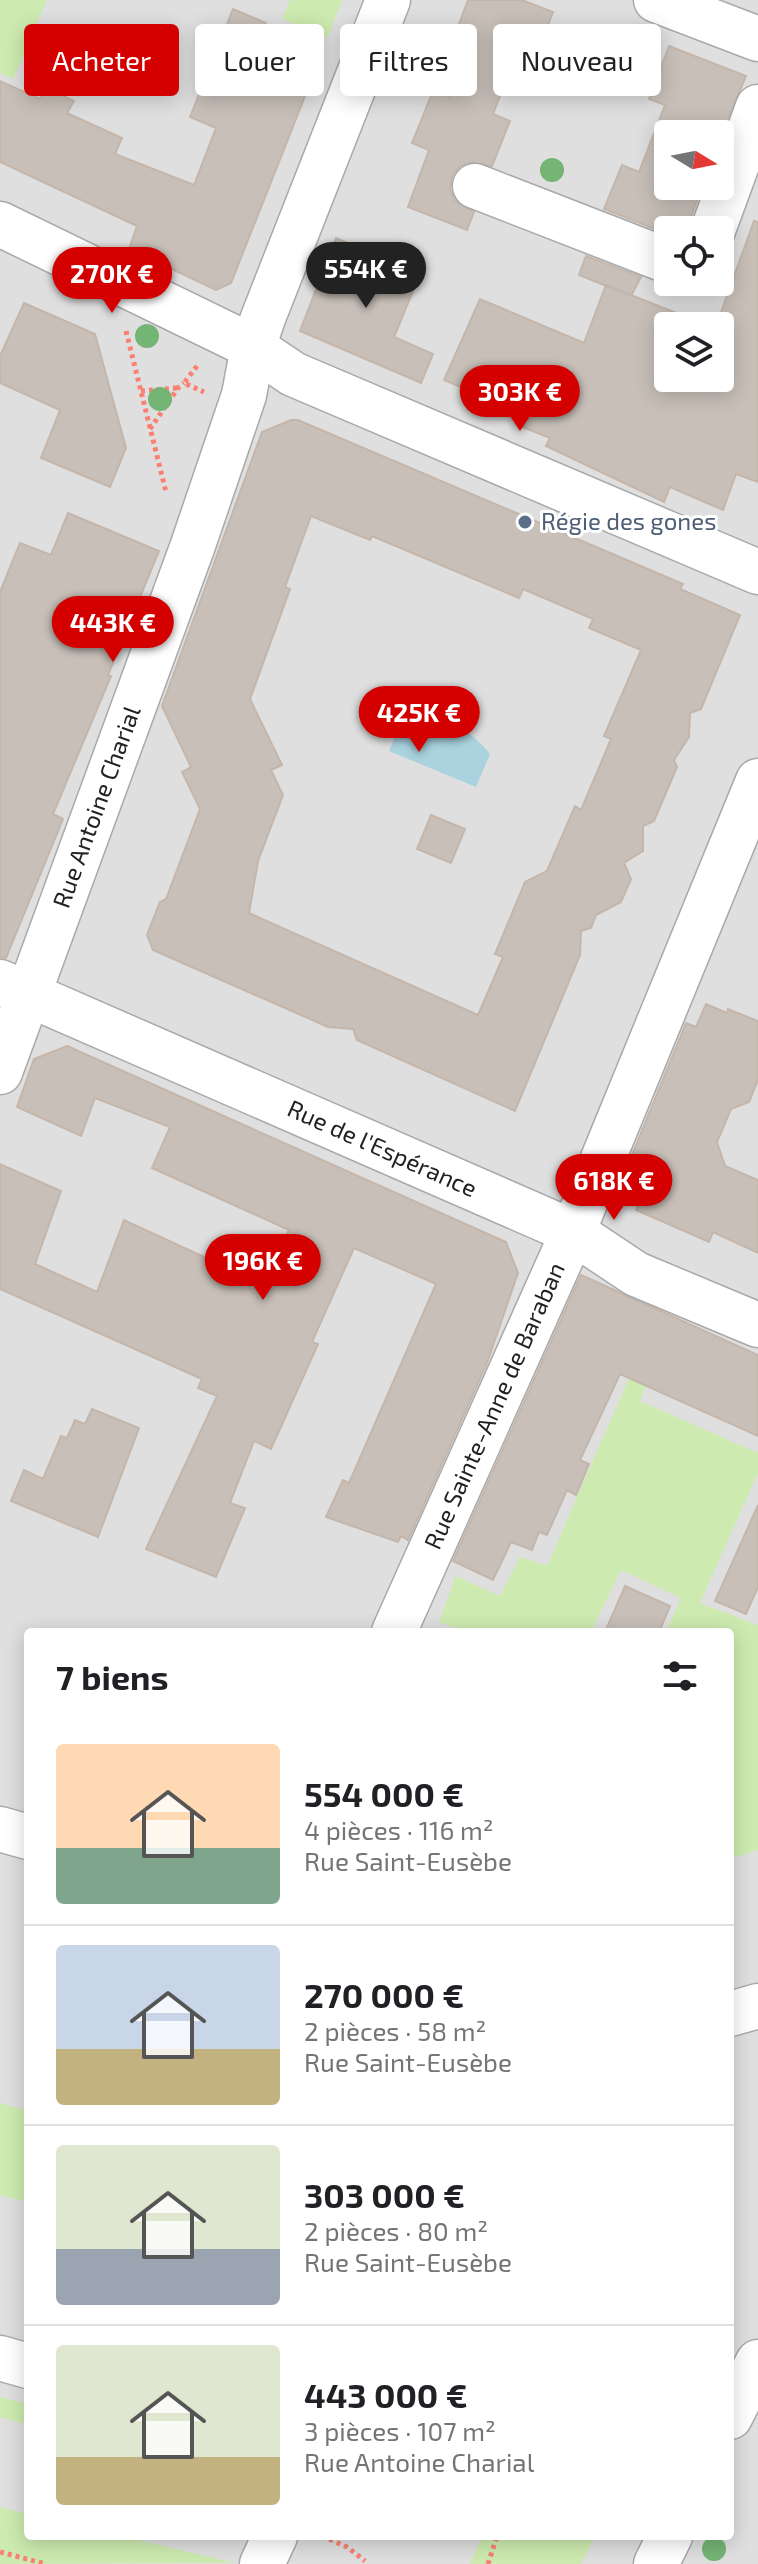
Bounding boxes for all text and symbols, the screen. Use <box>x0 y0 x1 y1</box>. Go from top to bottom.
chip: Acheter <box>24 24 179 96</box>
chip: Louer <box>195 24 324 96</box>
chip: Filtres <box>340 24 477 96</box>
chip: Nouveau <box>493 24 661 96</box>
north arrow <box>654 120 734 200</box>
map controls <box>654 120 734 392</box>
button: locate <box>654 216 734 296</box>
pin: 554K € <box>301 242 431 310</box>
pin: 270K € <box>47 247 177 315</box>
text: 554K € <box>324 252 408 283</box>
text: 270K € <box>70 257 154 288</box>
button: layers <box>654 312 734 392</box>
pin: 303K € <box>455 365 585 433</box>
text: 303K € <box>478 375 562 406</box>
place label: Régie des gones <box>541 506 716 535</box>
marker: Régie des gones <box>516 513 534 531</box>
pin: 443K € <box>48 596 178 664</box>
text: 443K € <box>70 606 156 637</box>
pin: 425K € <box>354 686 484 754</box>
text: 425K € <box>377 696 461 727</box>
street label: Rue Antoine Charial <box>46 702 146 911</box>
street label: Rue de l'Espérance <box>284 1093 482 1202</box>
pin: 618K € <box>549 1154 679 1222</box>
text: 618K € <box>573 1164 655 1195</box>
pin: 196K € <box>198 1234 328 1302</box>
text: 196K € <box>223 1244 303 1275</box>
street label: Rue Sainte-Anne de Baraban <box>417 1258 570 1553</box>
icon: filters <box>658 1654 702 1698</box>
text: 7 biens <box>56 1656 169 1697</box>
text: 554 000 € <box>304 1773 464 1814</box>
icon: home <box>120 1776 216 1872</box>
text: 4 pièces · 116 m² <box>304 1814 494 1845</box>
text: Rue Saint-Eusèbe <box>304 1845 512 1876</box>
text: 270 000 € <box>304 1974 464 2015</box>
icon: home <box>120 1977 216 2073</box>
text: 2 pièces · 58 m² <box>304 2015 486 2046</box>
text: Rue Saint-Eusèbe <box>304 2046 512 2077</box>
text: 303 000 € <box>304 2174 465 2215</box>
icon: home <box>120 2177 216 2273</box>
text: 2 pièces · 80 m² <box>304 2215 488 2246</box>
text: Rue Saint-Eusèbe <box>304 2246 512 2277</box>
text: 443 000 € <box>304 2374 467 2415</box>
icon: home <box>120 2377 216 2473</box>
text: 3 pièces · 107 m² <box>304 2415 496 2446</box>
text: Rue Antoine Charial <box>304 2446 534 2477</box>

